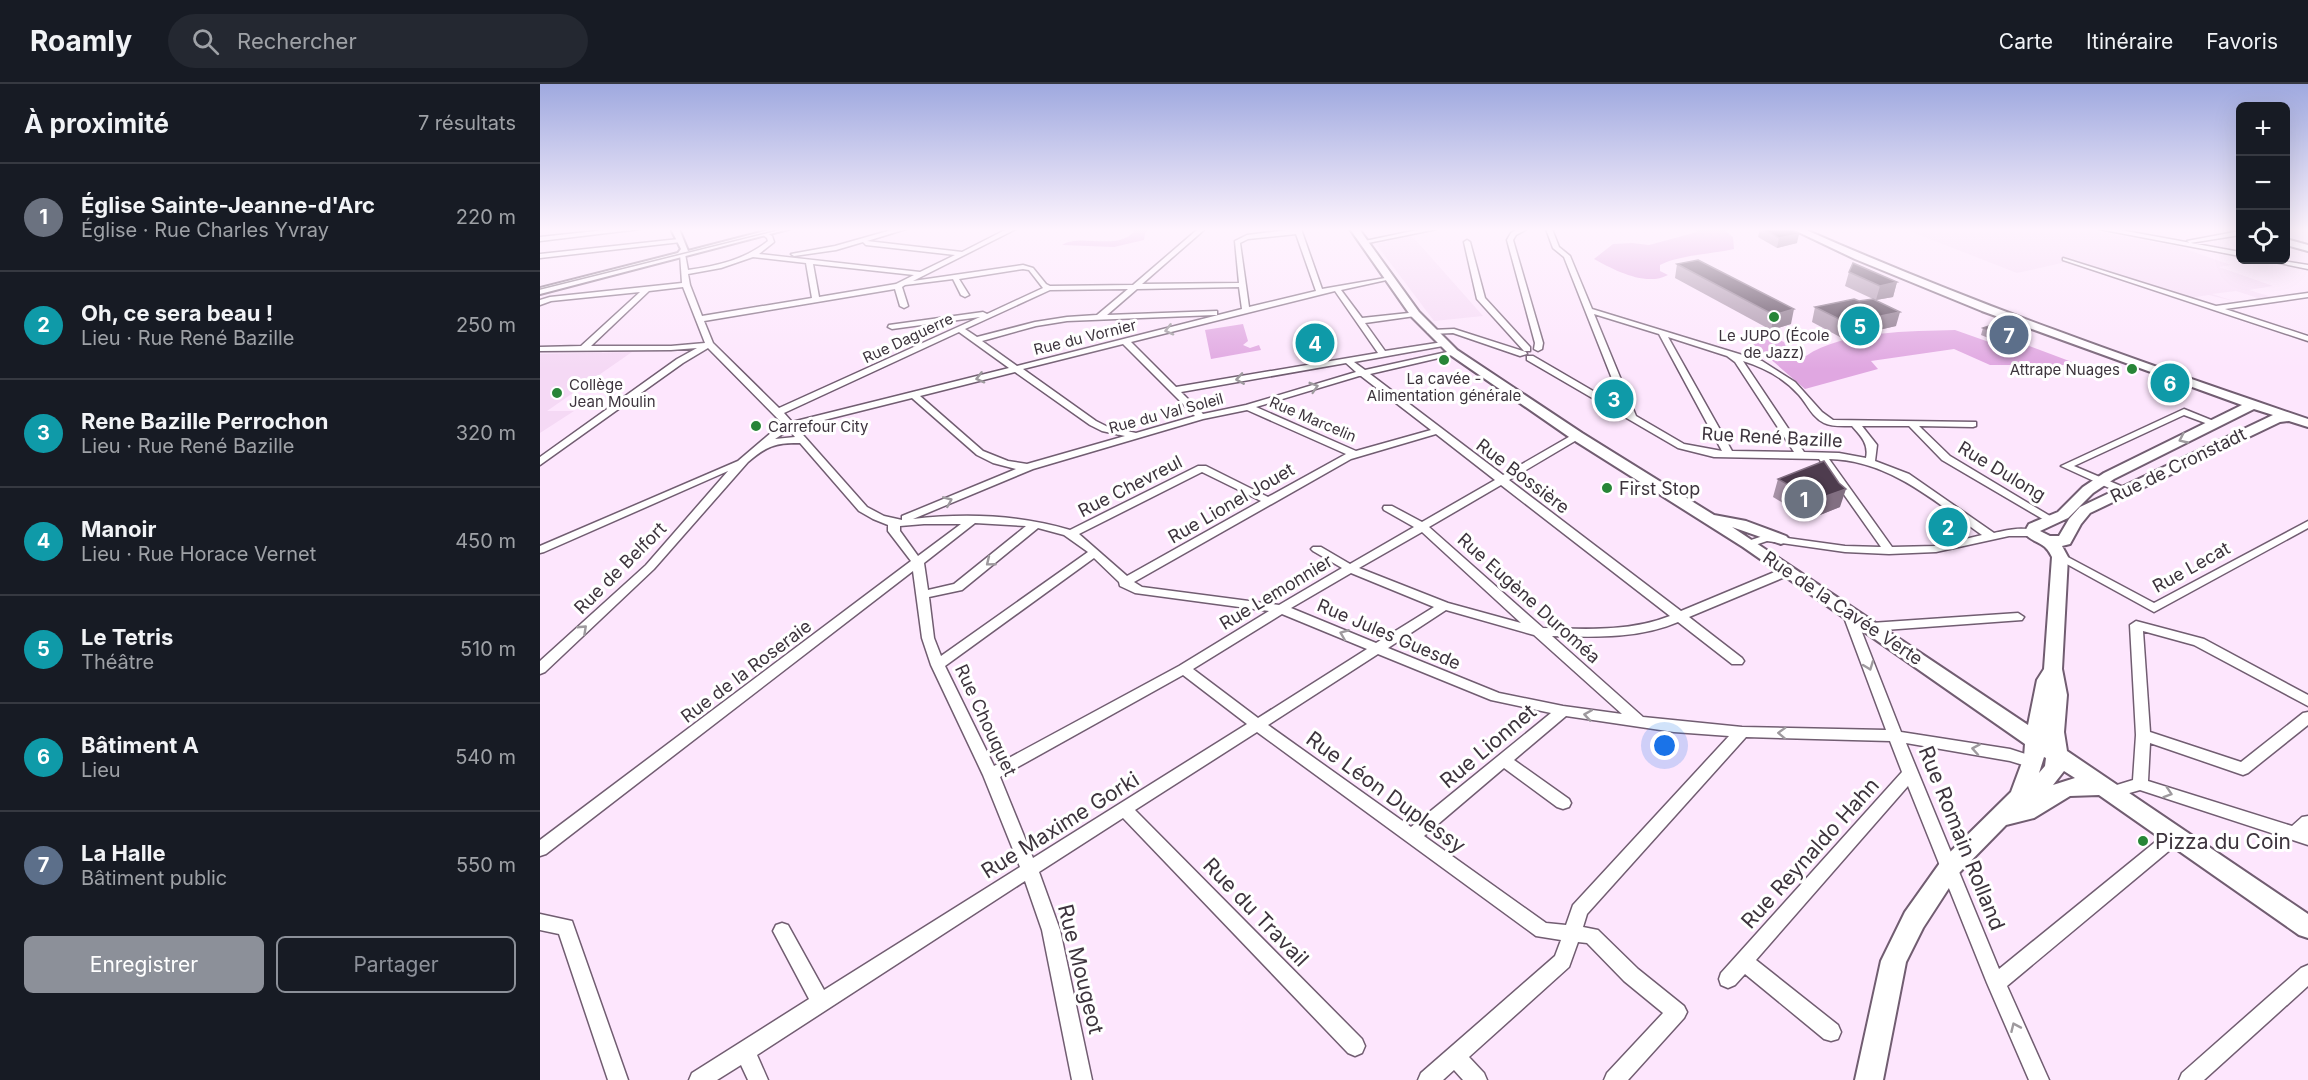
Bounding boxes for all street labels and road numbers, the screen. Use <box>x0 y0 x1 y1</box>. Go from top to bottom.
street label: Rue Daguerre <box>860 309 956 367</box>
street label: Rue du Vornier <box>1032 315 1139 359</box>
street label: Rue du Val Soleil <box>1107 389 1225 437</box>
street label: Rue Marcelin <box>1267 392 1359 446</box>
street label: Rue René Bazille <box>1701 423 1843 451</box>
street label: Rue de Cronstadt <box>2107 423 2249 507</box>
street label: Rue Bossière <box>1472 434 1574 518</box>
street label: Rue Dulong <box>1954 437 2050 505</box>
street label: Rue Chevreul <box>1075 451 1185 521</box>
street label: Rue Lionel Jouet <box>1164 458 1298 548</box>
street label: Rue de Belfort <box>570 518 670 618</box>
street label: Rue Eugène Duroméa <box>1453 528 1605 668</box>
street label: Rue Lecat <box>2149 537 2233 597</box>
street label: Rue de la Cavée Verte <box>1759 547 1927 669</box>
street label: Rue Lemonnier <box>1216 550 1336 634</box>
street label: Rue Jules Guesde <box>1314 594 1464 674</box>
street label: Rue de la Roseraie <box>677 615 815 727</box>
street label: Rue Chouquet <box>951 661 1021 779</box>
street label: Rue Lionnet <box>1435 699 1541 793</box>
street label: Rue Léon Duplessy <box>1301 726 1471 858</box>
street label: Rue Romain Rolland <box>1914 742 2010 934</box>
street label: Rue Maxime Gorki <box>977 766 1143 884</box>
street label: Rue Reynaldo Hahn <box>1736 773 1884 933</box>
street label: Rue du Travail <box>1198 853 1314 971</box>
street label: Rue Mougeot <box>1053 902 1109 1036</box>

